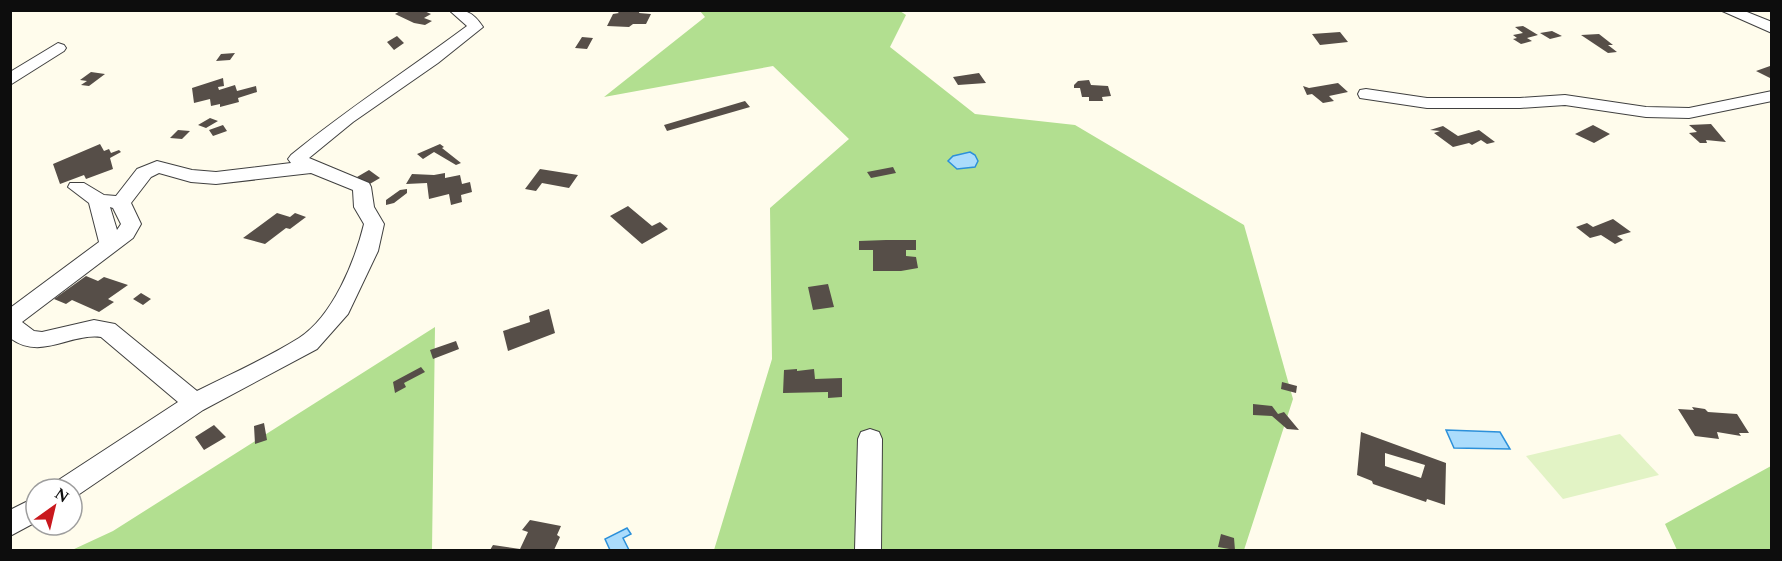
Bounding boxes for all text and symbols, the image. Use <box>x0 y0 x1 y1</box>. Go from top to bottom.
north arrow <box>24 477 84 537</box>
text: N <box>50 482 74 509</box>

